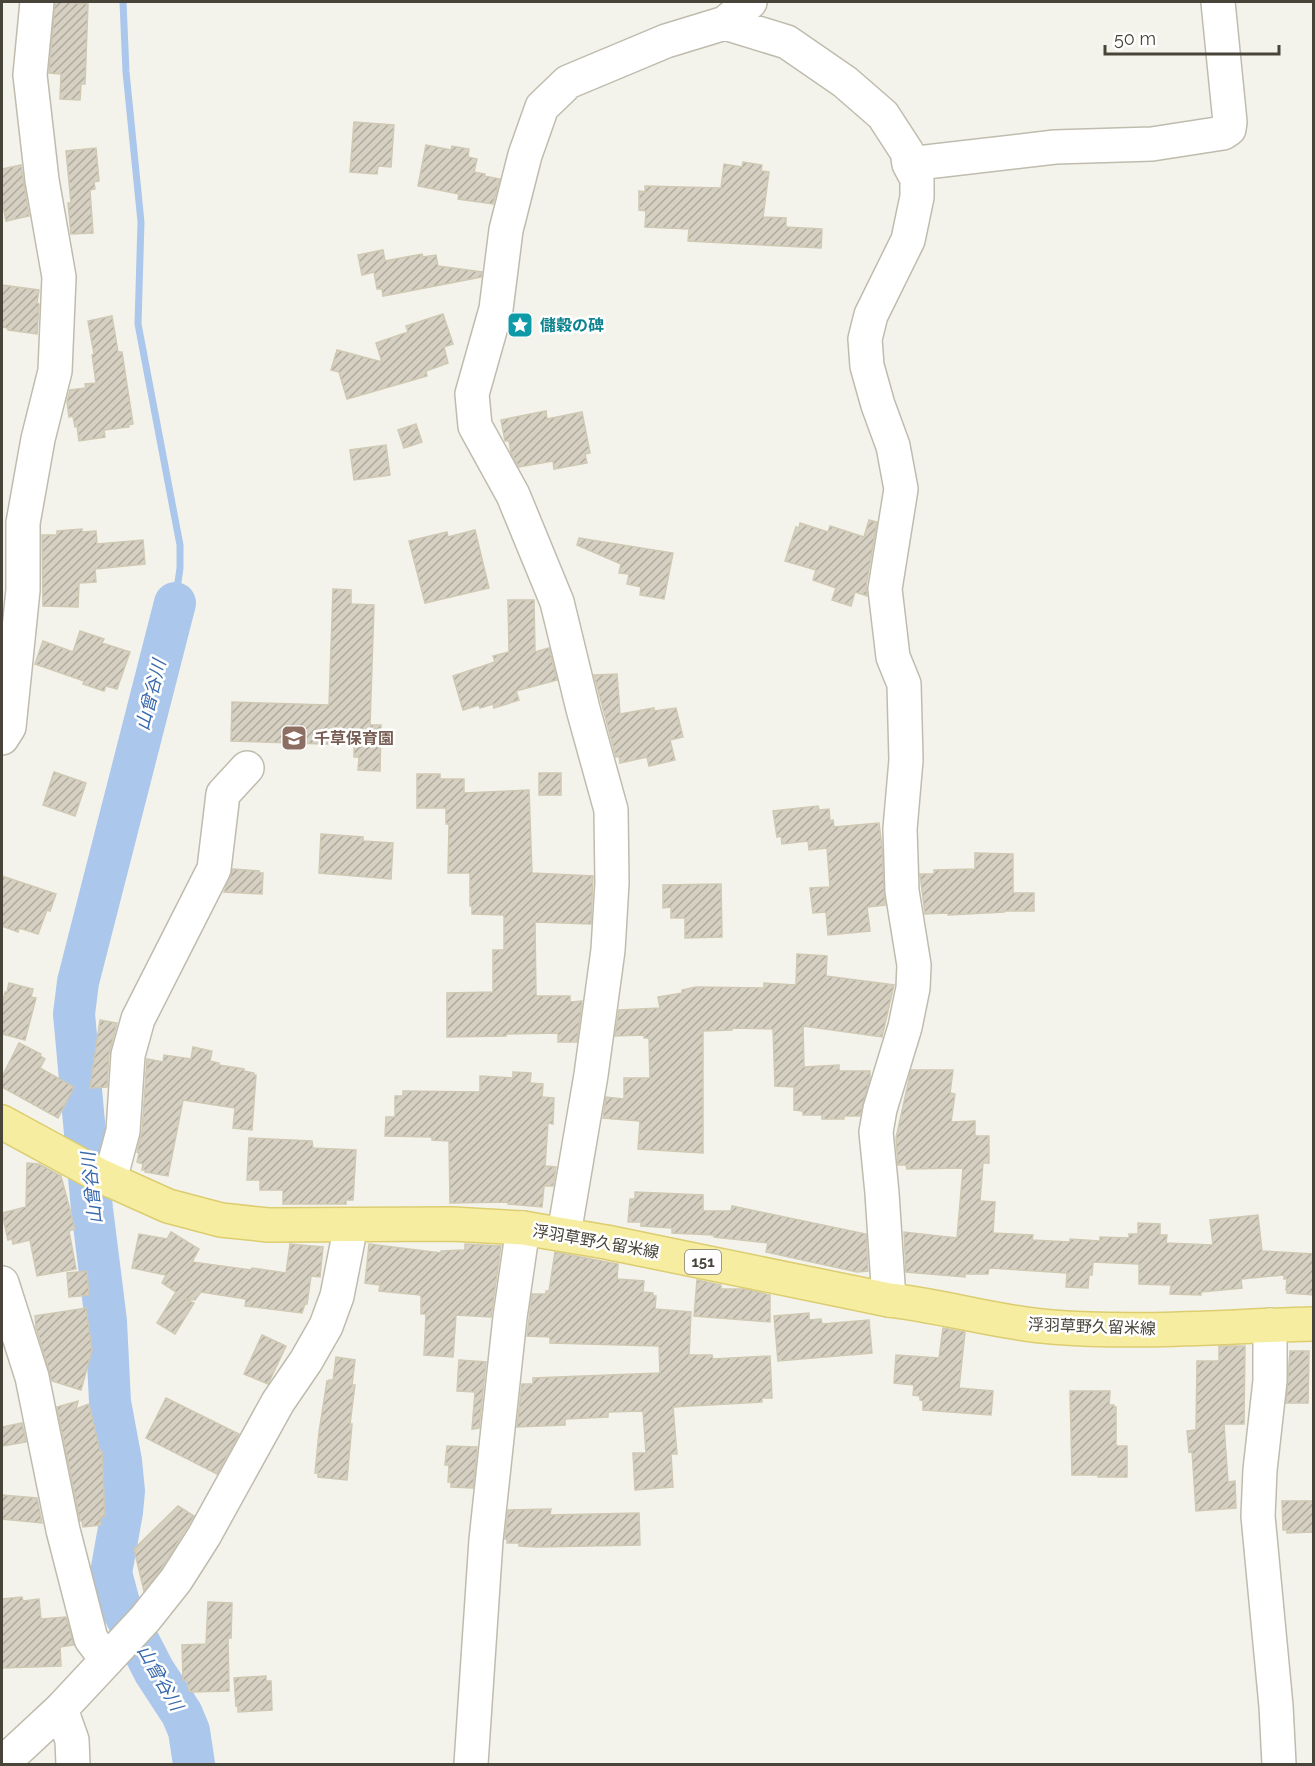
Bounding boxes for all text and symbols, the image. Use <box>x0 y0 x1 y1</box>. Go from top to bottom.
scale bar <box>1105 18 1279 56</box>
text: 50 m <box>1114 28 1156 49</box>
place icon: 儲穀の碑 <box>505 310 535 340</box>
place label: 儲穀の碑 <box>540 316 604 335</box>
water label: 山曾谷川 <box>132 655 170 732</box>
school or university icon: 千草保育園 <box>279 723 309 753</box>
place label: 千草保育園 <box>314 729 394 748</box>
water label: 山曾谷川 <box>77 1149 106 1225</box>
street label: 浮羽草野久留米線 <box>531 1221 661 1262</box>
road number: 151 <box>685 1250 721 1274</box>
street label: 浮羽草野久留米線 <box>1028 1315 1156 1338</box>
water label: 山曾谷川 <box>133 1641 189 1716</box>

